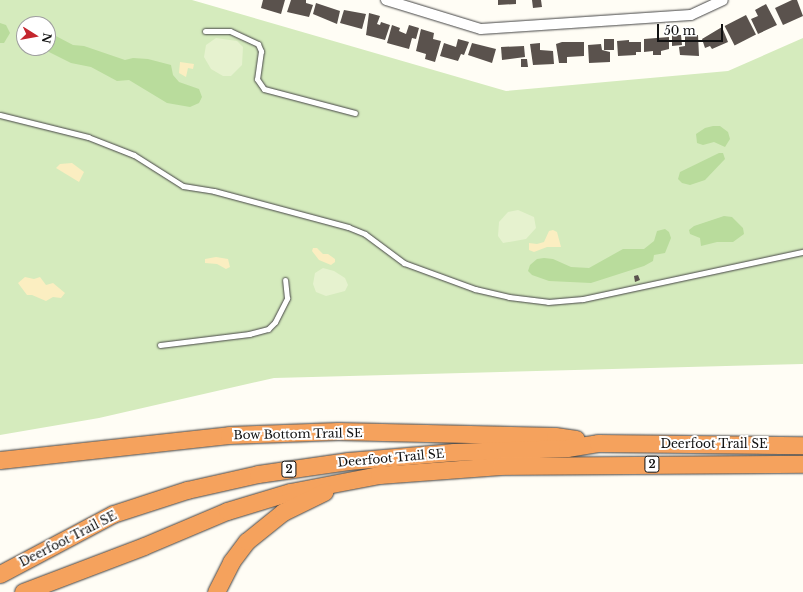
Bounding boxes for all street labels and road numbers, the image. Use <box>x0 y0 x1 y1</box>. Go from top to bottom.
street label: Bow Bottom Trail SE <box>233 426 363 442</box>
street label: Deerfoot Trail SE <box>660 437 768 451</box>
street label: Deerfoot Trail SE <box>337 446 445 470</box>
road number: 2 <box>644 455 660 473</box>
road number: 2 <box>281 460 297 478</box>
street label: Deerfoot Trail SE <box>17 508 119 570</box>

